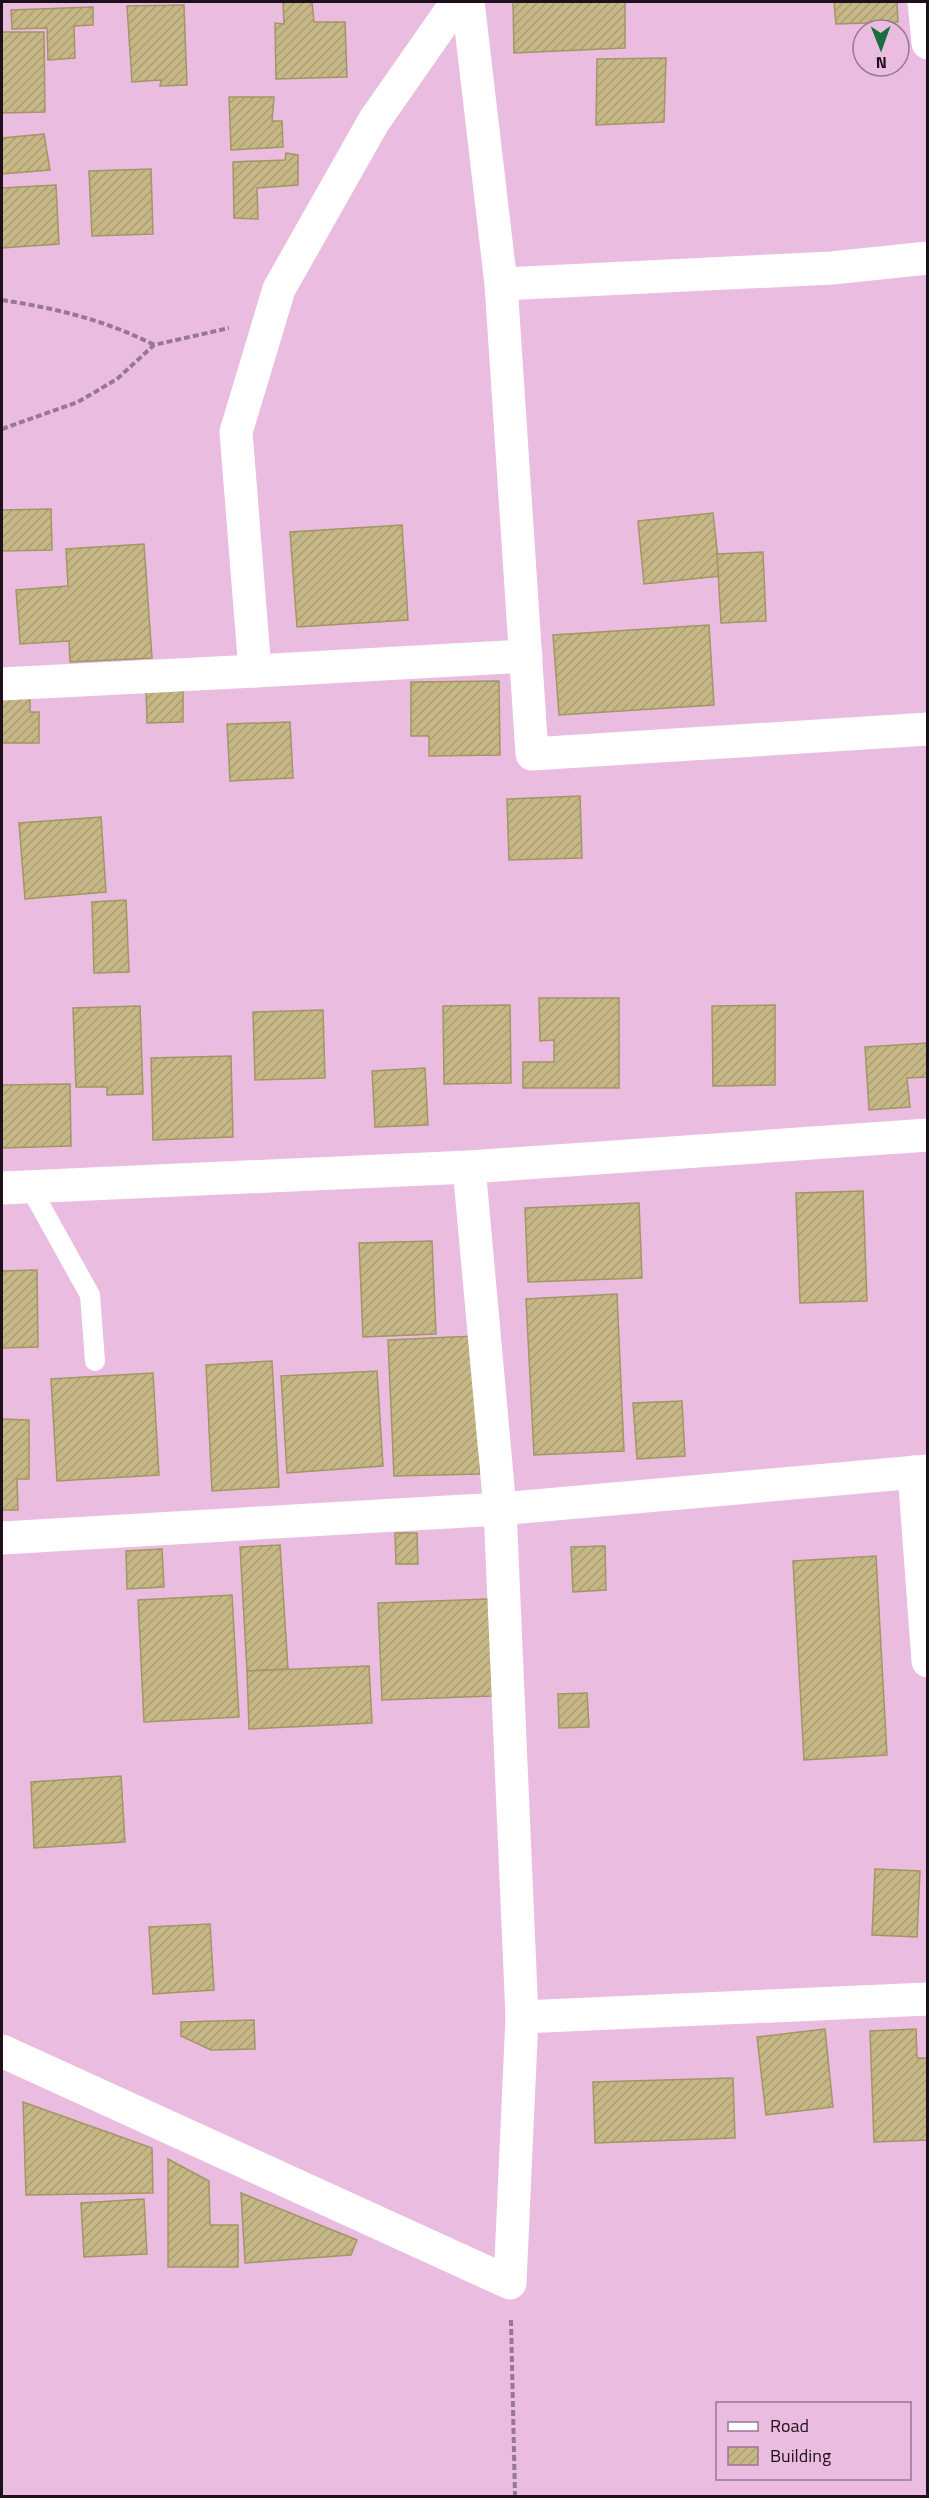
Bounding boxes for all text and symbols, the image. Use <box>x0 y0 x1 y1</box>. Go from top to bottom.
north arrow <box>851 18 911 78</box>
text: N <box>876 51 887 75</box>
legend <box>716 2402 911 2480</box>
text: Road <box>770 2412 809 2439</box>
text: Building <box>770 2442 831 2469</box>

